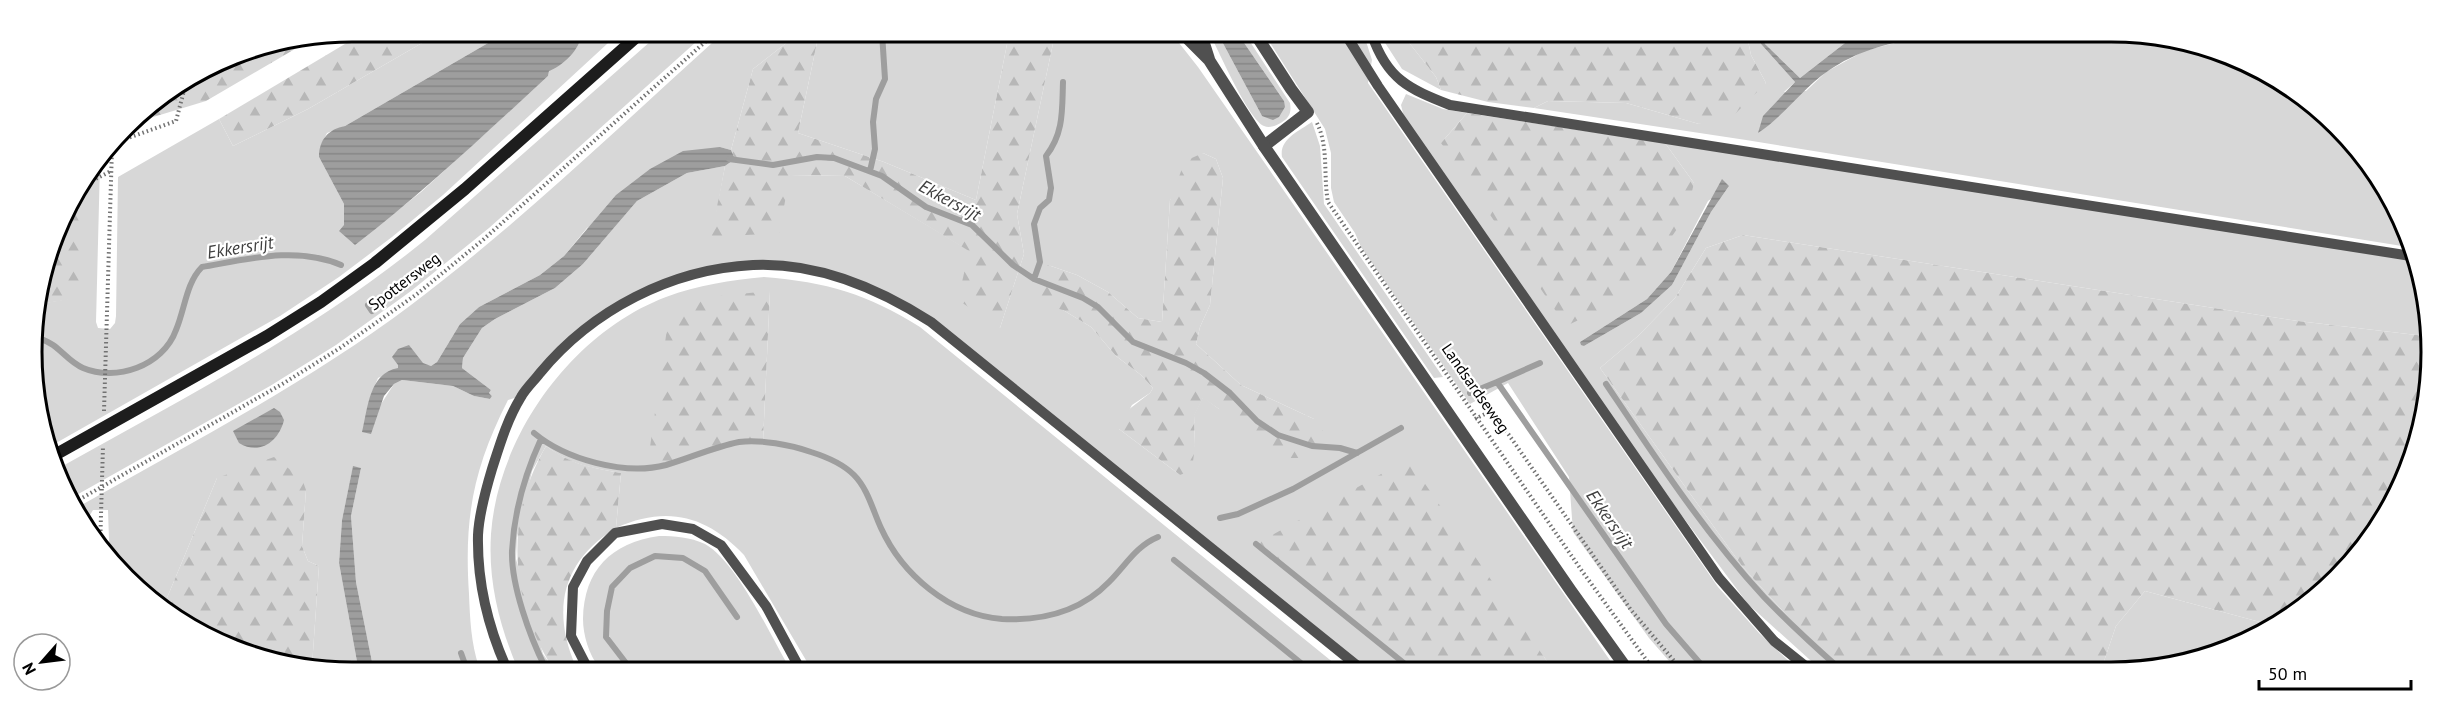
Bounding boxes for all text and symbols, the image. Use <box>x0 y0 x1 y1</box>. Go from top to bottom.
water label: Ekkersrijt <box>915 174 986 227</box>
water label: Ekkersrijt <box>205 230 276 264</box>
street label: Spottersweg <box>364 247 444 315</box>
street label: Landsardseweg <box>1438 339 1514 437</box>
water label: Ekkersrijt <box>1581 485 1639 554</box>
north arrow <box>12 632 72 692</box>
scale bar <box>2259 653 2410 691</box>
text: N <box>17 660 40 678</box>
text: 50 m <box>2268 662 2307 685</box>

